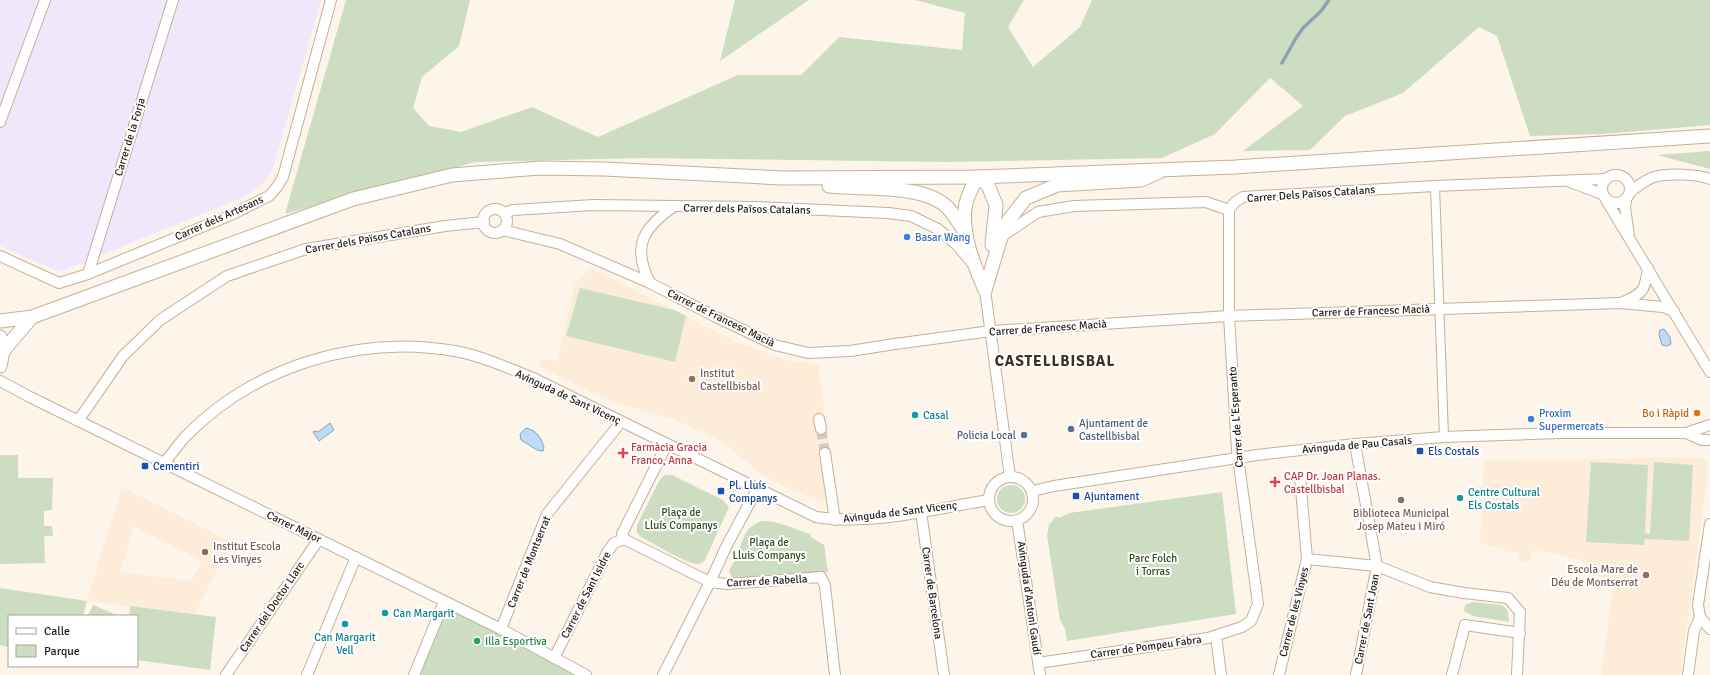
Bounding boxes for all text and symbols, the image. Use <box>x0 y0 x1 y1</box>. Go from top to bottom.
street label: Carrer de la Forja <box>112 96 148 178</box>
street label: Carrer Dels Països Catalans <box>1246 183 1376 205</box>
street label: Carrer dels Artesans <box>173 193 265 243</box>
street label: Carrer dels Països Catalans <box>683 201 811 217</box>
street label: Carrer dels Països Catalans <box>304 222 432 256</box>
place label: Basar Wang <box>915 231 971 244</box>
marker: Basar Wang <box>902 232 912 242</box>
street label: Carrer de Francesc Macià <box>665 286 777 350</box>
street label: Carrer de Francesc Macià <box>1312 302 1431 320</box>
street label: Carrer de Francesc Macià <box>989 317 1108 339</box>
district label: CASTELLBISBAL <box>995 352 1115 370</box>
street label: Carrer de L'Esperanto <box>1226 366 1246 468</box>
street label: Avinguda de Sant Vicenç <box>513 367 623 427</box>
place label: Institut Castellbisbal <box>700 367 761 393</box>
marker: Institut Castellbisbal <box>687 374 697 384</box>
place label: Proxim Supermercats <box>1539 407 1604 433</box>
place label: Bo i Ràpid <box>1642 407 1689 420</box>
marker: Bo i Ràpid <box>1692 408 1702 418</box>
place label: Casal <box>923 409 949 422</box>
marker: Casal <box>910 410 920 420</box>
marker: Proxim Supermercats <box>1526 414 1536 424</box>
place label: Ajuntament de Castellbisbal <box>1079 417 1148 443</box>
marker: Ajuntament de Castellbisbal <box>1066 424 1076 434</box>
place label: Policia Local <box>957 429 1016 442</box>
marker: Policia Local <box>1019 430 1029 440</box>
street label: Avinguda de Pau Casals <box>1301 434 1413 456</box>
place label: Farmàcia Gracia Franco, Anna <box>631 441 707 467</box>
place label: Els Costals <box>1428 445 1479 458</box>
marker: Els Costals <box>1415 446 1425 456</box>
marker: Farmàcia Gracia Franco, Anna <box>618 448 628 458</box>
place label: Cementiri <box>153 460 199 473</box>
marker: Cementiri <box>140 461 150 471</box>
place label: CAP Dr. Joan Planas. Castellbisbal <box>1284 470 1381 496</box>
marker: CAP Dr. Joan Planas. Castellbisbal <box>1269 476 1281 488</box>
place label: Pl. Lluís Companys <box>729 479 777 505</box>
marker: Pl. Lluís Companys <box>716 486 726 496</box>
place label: Centre Cultural Els Costals <box>1468 486 1540 512</box>
place label: Ajuntament <box>1084 490 1140 503</box>
marker: Ajuntament <box>1071 491 1081 501</box>
marker: Centre Cultural Els Costals <box>1455 493 1465 503</box>
marker: Biblioteca Municipal Josep Mateu i Miró <box>1396 495 1406 505</box>
street label: Avinguda de Sant Vicenç <box>842 499 958 525</box>
park label: Plaça de Lluís Companys <box>644 506 718 532</box>
place label: Biblioteca Municipal Josep Mateu i Miró <box>1353 507 1449 533</box>
street label: Carrer Major <box>264 508 324 546</box>
street label: Carrer de Montserrat <box>505 514 553 610</box>
park label: Plaça de Lluis Companys <box>732 536 806 562</box>
place label: Institut Escola Les Vinyes <box>213 540 281 566</box>
street label: Avinguda d'Antoni Gaudí <box>1015 540 1043 656</box>
street label: Carrer de Barcelona <box>919 546 945 640</box>
marker: Institut Escola Les Vinyes <box>200 547 210 557</box>
street label: Carrer de Sant Isidre <box>558 549 614 641</box>
park label: Parc Folch i Torras <box>1129 552 1177 578</box>
street label: Carrer del Doctor Llarc <box>237 559 307 655</box>
place label: Escola Mare de Déu de Montserrat <box>1551 563 1638 589</box>
street label: Carrer de les Vinyes <box>1277 566 1311 658</box>
marker: Escola Mare de Déu de Montserrat <box>1641 570 1651 580</box>
street label: Carrer de Rabella <box>726 572 808 590</box>
street label: Carrer de Sant Joan <box>1352 573 1382 665</box>
place label: Can Margarit <box>393 607 455 620</box>
marker: Can Margarit <box>380 608 390 618</box>
legend <box>8 615 138 667</box>
marker: Can Margarit Vell <box>340 619 350 629</box>
text: Calle <box>44 624 70 639</box>
place label: Can Margarit Vell <box>314 631 376 657</box>
street label: Carrer de Pompeu Fabra <box>1090 633 1203 661</box>
place label: Illa Esportiva <box>485 635 547 648</box>
marker: Illa Esportiva <box>472 636 482 646</box>
text: Parque <box>44 644 80 659</box>

